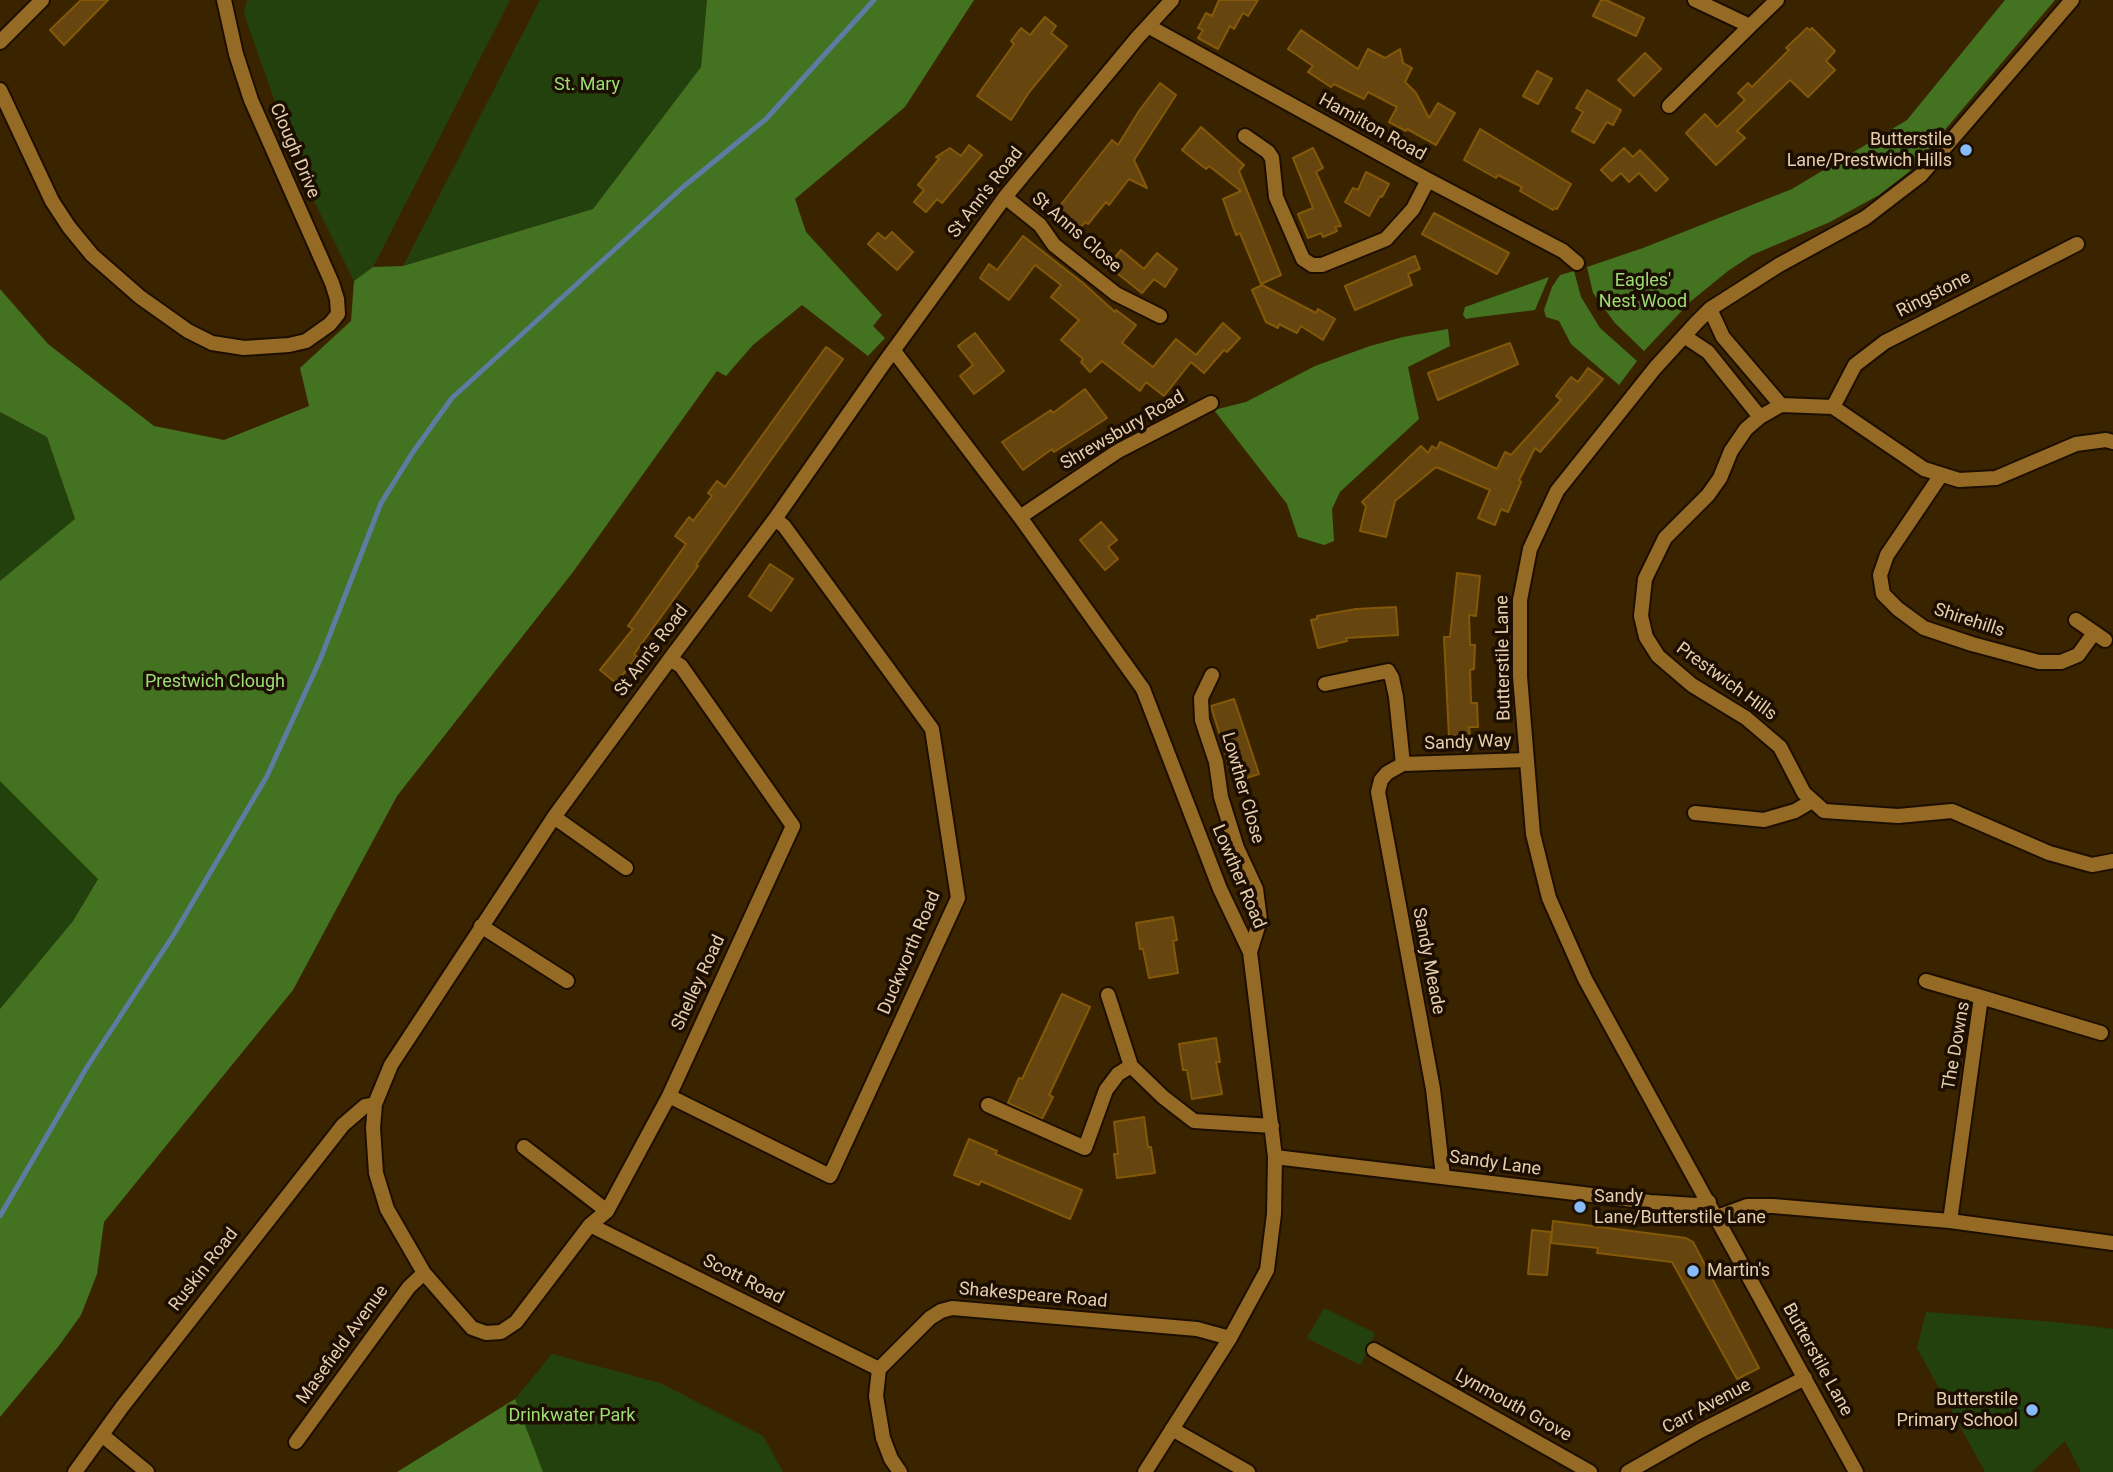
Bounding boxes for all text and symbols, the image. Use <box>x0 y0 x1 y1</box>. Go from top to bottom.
park label: St. Mary <box>554 74 620 96</box>
street label: Hamilton Road <box>1315 90 1429 166</box>
street label: Clough Drive <box>264 100 324 202</box>
place label: Butterstile Lane/Prestwich Hills <box>1787 129 1952 172</box>
marker: Butterstile Lane/Prestwich Hills <box>1958 142 1974 158</box>
street label: St Ann's Road <box>944 143 1028 243</box>
street label: St Anns Close <box>1027 188 1125 278</box>
street label: Ringstone <box>1893 267 1975 323</box>
park label: Eagles' Nest Wood <box>1599 270 1687 312</box>
street label: Shrewsbury Road <box>1057 387 1189 475</box>
street label: Butterstile Lane <box>1492 595 1516 721</box>
street label: Shirehills <box>1931 599 2007 643</box>
street label: St Ann's Road <box>611 601 693 701</box>
street label: Prestwich Hills <box>1672 638 1780 726</box>
park label: Prestwich Clough <box>145 671 285 693</box>
street label: Lowther Close <box>1216 730 1268 846</box>
street label: Sandy Way <box>1424 731 1512 755</box>
street label: Lowther Road <box>1206 822 1270 932</box>
street label: Duckworth Road <box>874 888 946 1018</box>
street label: Sandy Meade <box>1407 906 1449 1016</box>
street label: Shelley Road <box>668 932 730 1034</box>
street label: The Downs <box>1939 1000 1975 1092</box>
street label: Sandy Lane <box>1448 1147 1542 1181</box>
place label: Sandy Lane/Butterstile Lane <box>1594 1186 1766 1228</box>
marker: Sandy Lane/Butterstile Lane <box>1572 1199 1588 1215</box>
street label: Ruskin Road <box>165 1224 243 1316</box>
street label: Scott Road <box>699 1250 787 1310</box>
place label: Martin's <box>1707 1260 1770 1282</box>
marker: Martin's <box>1685 1263 1701 1279</box>
street label: Shakespeare Road <box>958 1279 1108 1313</box>
street label: Masefield Avenue <box>293 1281 393 1409</box>
street label: Butterstile Lane <box>1777 1300 1857 1420</box>
street label: Lynmouth Grove <box>1451 1365 1575 1447</box>
street label: Carr Avenue <box>1659 1375 1755 1439</box>
place label: Butterstile Primary School <box>1896 1389 2018 1432</box>
marker: Butterstile Primary School <box>2024 1402 2040 1418</box>
park label: Drinkwater Park <box>509 1405 635 1427</box>

